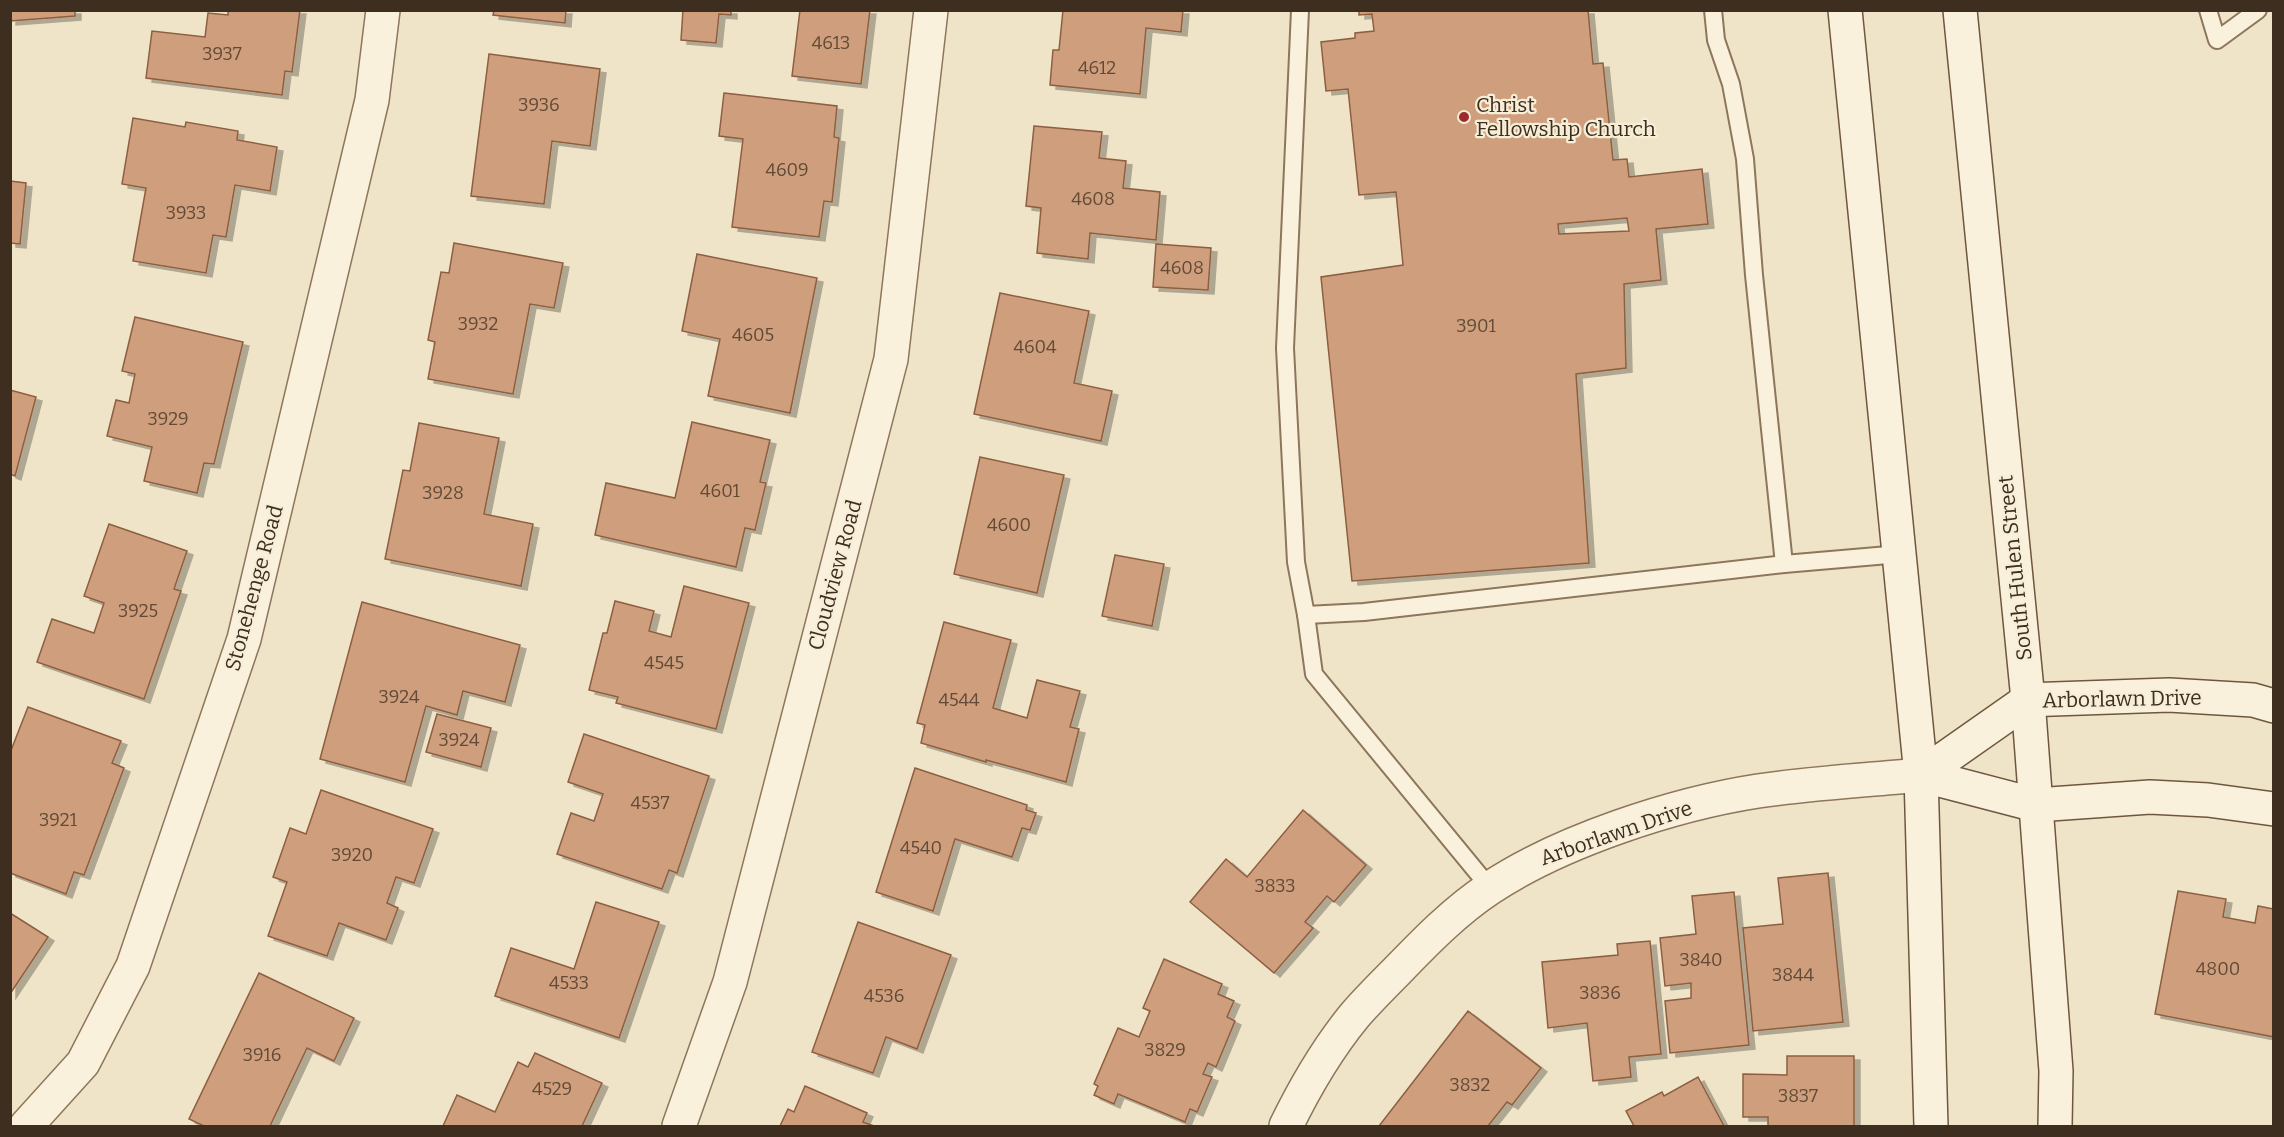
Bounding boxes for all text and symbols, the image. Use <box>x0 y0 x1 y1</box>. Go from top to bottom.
house number: 4613 <box>812 32 850 54</box>
house number: 3937 <box>202 43 242 65</box>
house number: 4612 <box>1078 57 1116 79</box>
place label: Christ Fellowship Church <box>1476 92 1656 142</box>
house number: 3936 <box>518 94 560 116</box>
marker: Christ Fellowship Church <box>1457 110 1471 124</box>
house number: 4609 <box>765 159 809 181</box>
house number: 4608 <box>1071 188 1115 210</box>
house number: 3933 <box>166 202 206 224</box>
house number: 4608 <box>1160 257 1204 279</box>
house number: 3932 <box>458 313 498 335</box>
house number: 3901 <box>1456 315 1496 337</box>
house number: 4605 <box>732 324 774 346</box>
house number: 4604 <box>1013 336 1057 358</box>
house number: 3929 <box>147 408 189 430</box>
street label: South Hulen Street <box>1992 474 2038 662</box>
house number: 4601 <box>700 480 741 502</box>
house number: 3928 <box>422 482 464 504</box>
street label: Cloudview Road <box>802 497 868 653</box>
street label: Stonehenge Road <box>219 502 289 674</box>
house number: 4600 <box>987 514 1031 536</box>
house number: 3925 <box>118 600 158 622</box>
house number: 4545 <box>644 652 684 674</box>
street label: Arborlawn Drive <box>2042 685 2202 713</box>
house number: 3924 <box>378 686 420 708</box>
house number: 4544 <box>938 689 980 711</box>
house number: 3924 <box>438 729 480 751</box>
house number: 4537 <box>631 792 670 814</box>
street label: Arborlawn Drive <box>1537 795 1695 871</box>
house number: 3921 <box>39 809 78 831</box>
house number: 4540 <box>900 837 942 859</box>
house number: 3920 <box>331 844 373 866</box>
house number: 3833 <box>1255 875 1295 897</box>
house number: 3840 <box>1679 949 1723 971</box>
house number: 4800 <box>2196 958 2240 980</box>
house number: 3844 <box>1772 964 1815 986</box>
house number: 4533 <box>549 972 589 994</box>
house number: 3836 <box>1579 982 1621 1004</box>
house number: 4536 <box>864 985 904 1007</box>
house number: 3829 <box>1144 1039 1186 1061</box>
house number: 3916 <box>243 1044 281 1066</box>
house number: 3832 <box>1450 1074 1490 1096</box>
house number: 4529 <box>532 1078 572 1100</box>
house number: 3837 <box>1778 1085 1818 1107</box>

